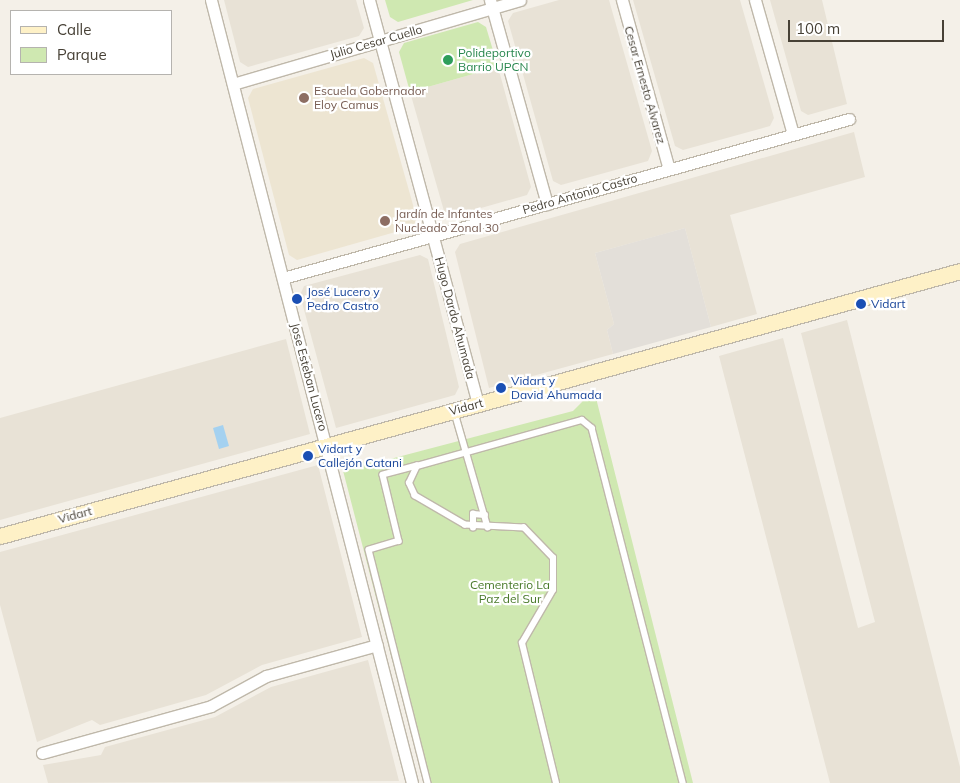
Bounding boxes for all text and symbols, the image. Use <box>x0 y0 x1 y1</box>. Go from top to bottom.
legend <box>10 10 172 75</box>
scale bar <box>790 10 946 42</box>
text: 100 m <box>796 19 840 38</box>
text: Calle <box>57 20 91 39</box>
street label: Julio Cesar Cuello <box>328 22 424 62</box>
street label: Cesar Ernesto Alvarez <box>621 24 669 146</box>
text: Parque <box>57 45 107 64</box>
place label: Polideportivo Barrio UPCN <box>458 46 531 74</box>
marker: Polideportivo Barrio UPCN <box>442 54 454 66</box>
place label: Escuela Gobernador Eloy Camus <box>314 84 426 112</box>
marker: Escuela Gobernador Eloy Camus <box>298 92 310 104</box>
street label: Pedro Antonio Castro <box>521 171 639 217</box>
place label: Jardín de Infantes Nucleado Zonal 30 <box>395 207 499 235</box>
marker: Jardín de Infantes Nucleado Zonal 30 <box>379 215 391 227</box>
street label: Hugo Dardo Ahumada <box>432 255 478 381</box>
place label: José Lucero y Pedro Castro <box>307 285 380 313</box>
marker: José Lucero y Pedro Castro <box>291 293 303 305</box>
place label: Vidart <box>871 297 906 311</box>
marker: Vidart <box>855 298 867 310</box>
street label: Jose Esteban Lucero <box>288 321 330 433</box>
place label: Vidart y David Ahumada <box>511 374 602 402</box>
marker: Vidart y David Ahumada <box>495 382 507 394</box>
street label: Vidart <box>447 396 485 418</box>
place label: Vidart y Callejón Catani <box>318 442 402 470</box>
marker: Vidart y Callejón Catani <box>302 450 314 462</box>
street label: Vidart <box>56 504 94 526</box>
park label: Cementerio La Paz del Sur <box>470 578 550 606</box>

